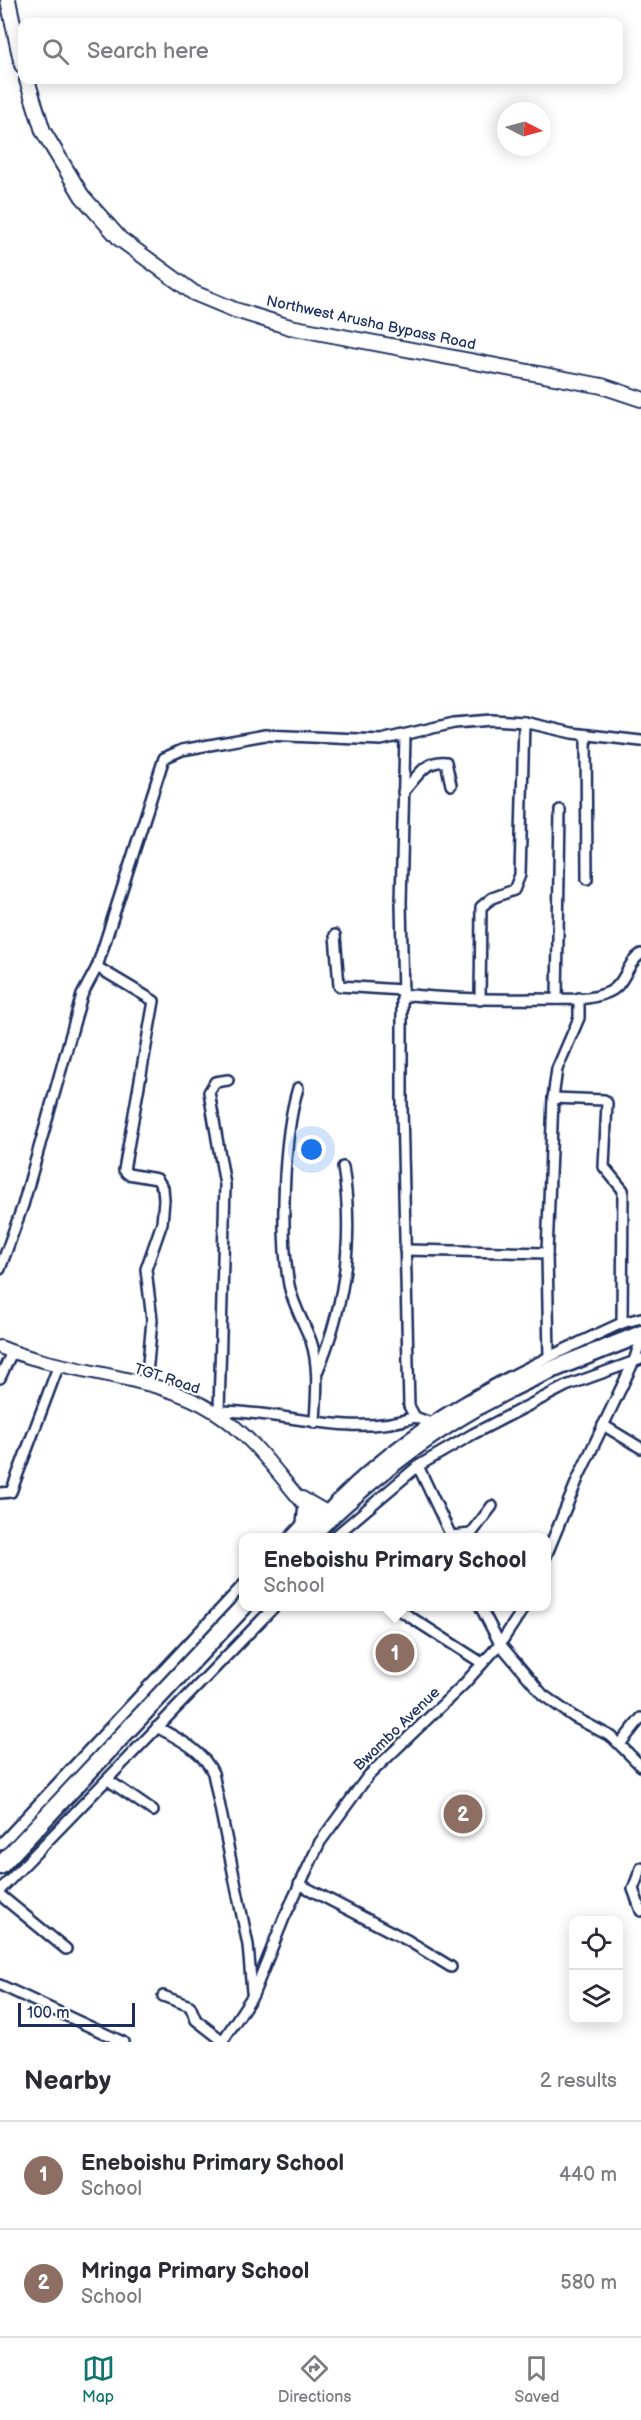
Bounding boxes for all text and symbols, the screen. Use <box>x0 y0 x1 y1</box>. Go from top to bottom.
search box <box>18 18 623 84</box>
icon: search <box>39 35 72 68</box>
text: Search here <box>87 38 209 65</box>
north arrow <box>497 102 551 156</box>
street label: Northwest Arusha Bypass Road <box>265 291 477 355</box>
your location <box>297 1135 326 1164</box>
street label: TGT Road <box>132 1359 202 1399</box>
popup <box>239 1533 551 1611</box>
text: Eneboishu Primary School <box>263 1547 527 1574</box>
text: School <box>263 1574 324 1598</box>
pin: 1 <box>376 1630 414 1676</box>
street label: Bwambo Avenue <box>350 1683 444 1775</box>
pin: 2 <box>444 1792 482 1836</box>
map controls <box>569 1916 623 2024</box>
button: locate <box>569 1916 623 1970</box>
button: layers <box>569 1970 623 2024</box>
scale bar <box>18 2000 135 2028</box>
text: 100 m <box>27 2004 70 2023</box>
text: Nearby <box>24 2066 111 2097</box>
text: 2 results <box>540 2069 617 2093</box>
text: Eneboishu Primary School <box>81 2150 344 2177</box>
text: 1 <box>39 2163 48 2187</box>
text: 440 m <box>559 2163 617 2187</box>
text: School <box>81 2177 142 2201</box>
text: Mringa Primary School <box>81 2258 309 2285</box>
text: 2 <box>38 2271 49 2295</box>
text: 580 m <box>560 2271 617 2295</box>
text: School <box>81 2285 142 2309</box>
tab: Map <box>82 2352 115 2407</box>
tab: Directions <box>278 2352 351 2407</box>
tab: Saved <box>514 2352 559 2407</box>

